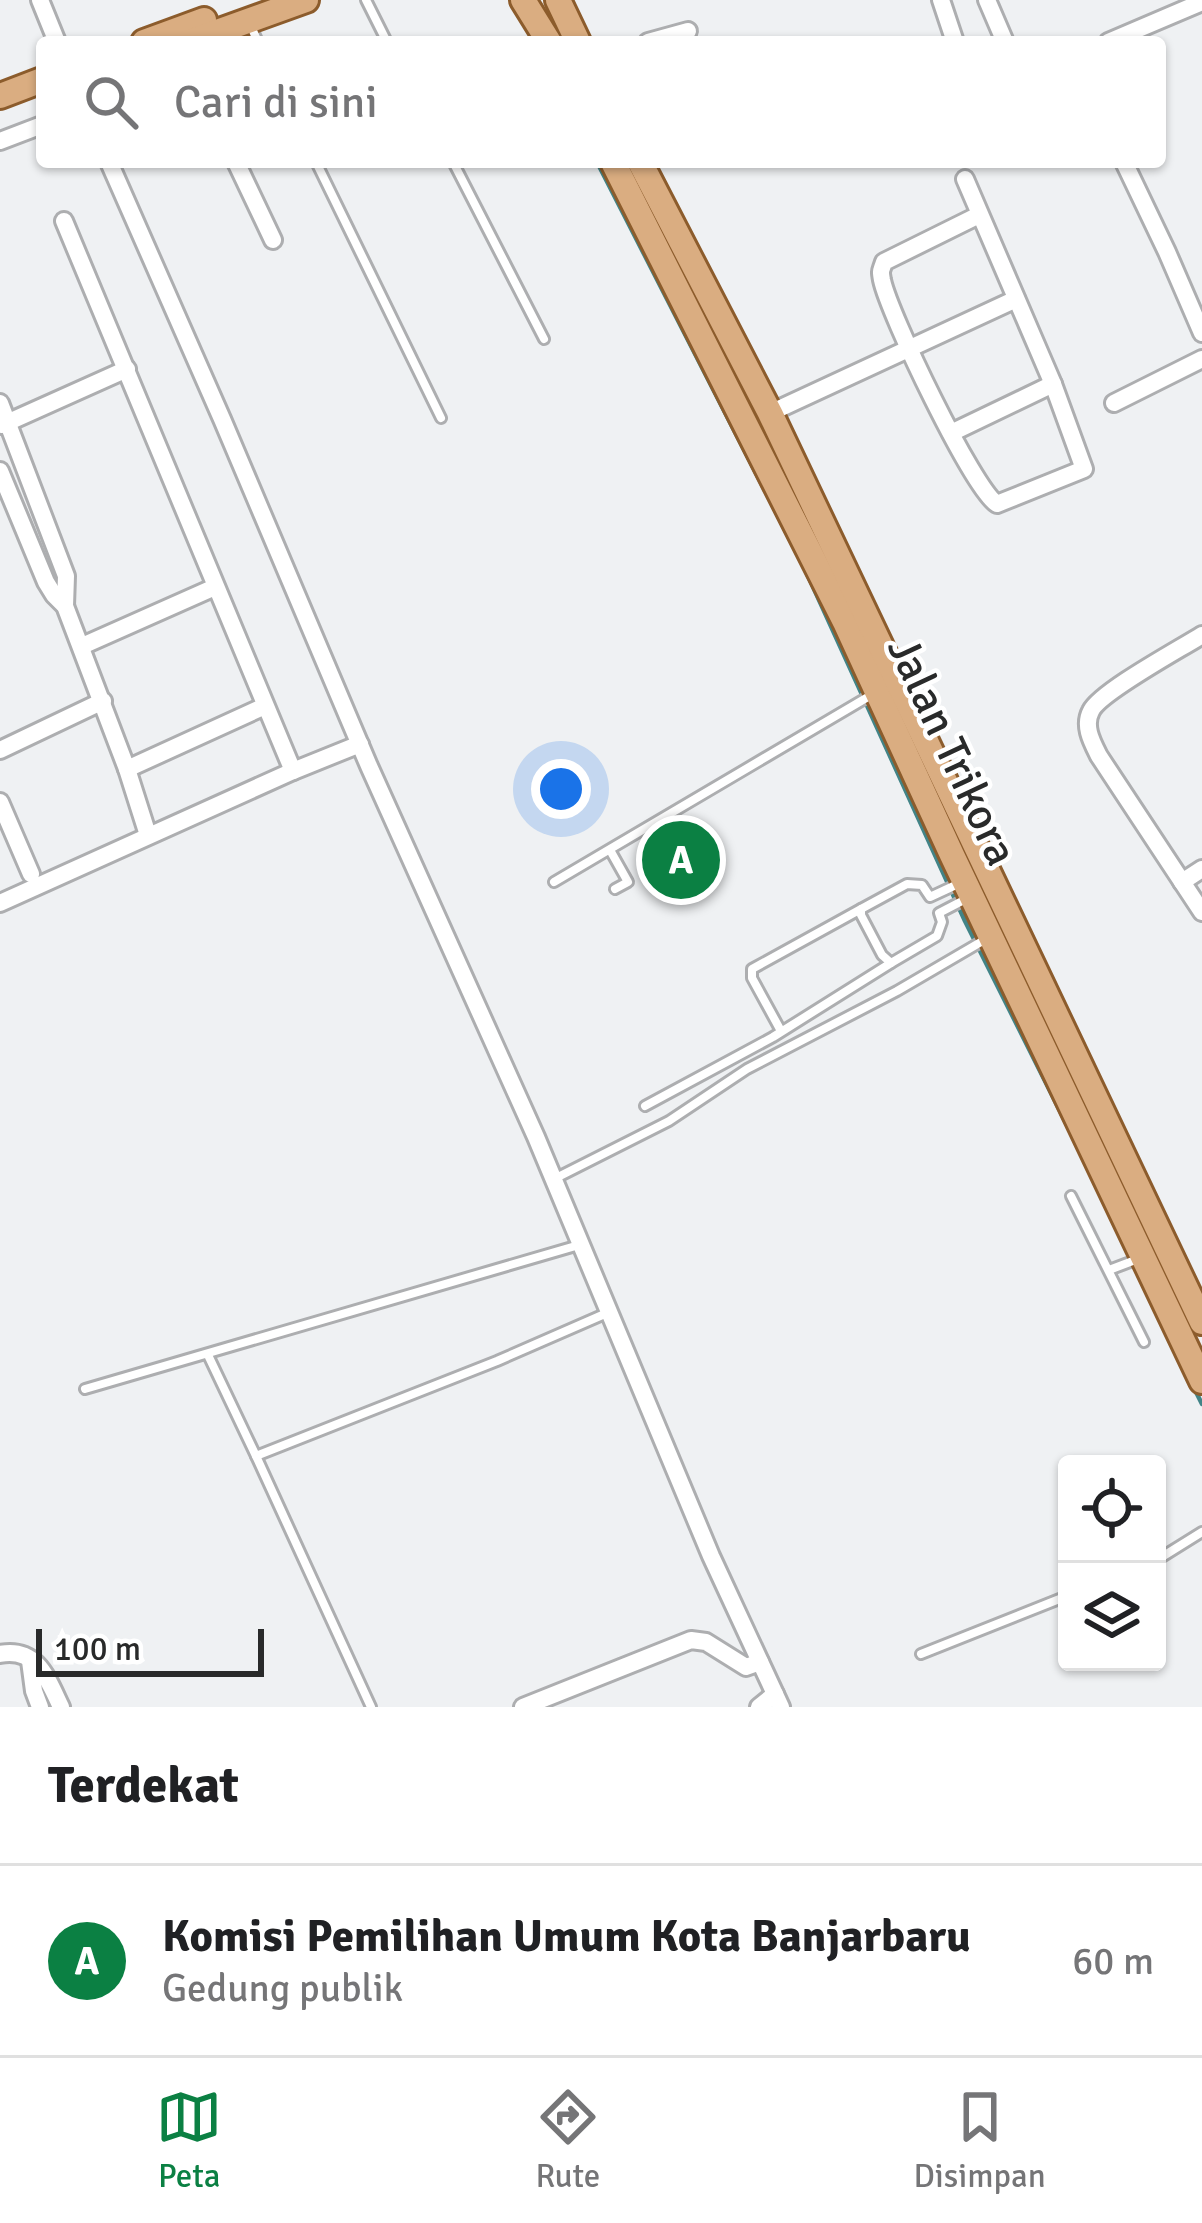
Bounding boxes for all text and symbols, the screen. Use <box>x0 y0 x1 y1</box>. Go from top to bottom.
search box <box>36 36 1166 168</box>
icon: search <box>78 69 144 135</box>
text: Cari di sini <box>174 75 378 130</box>
street label: Jalan Trikora <box>875 628 1029 874</box>
your location <box>531 759 591 819</box>
pin: A <box>642 815 720 905</box>
map controls <box>1058 1455 1166 1671</box>
button: locate <box>1058 1455 1166 1563</box>
button: layers <box>1058 1563 1166 1671</box>
scale bar <box>36 1623 264 1676</box>
text: 100 m <box>54 1629 141 1670</box>
text: Terdekat <box>48 1754 239 1817</box>
text: Komisi Pemilihan Umum Kota Banjarbaru <box>162 1909 971 1964</box>
text: A <box>75 1937 99 1985</box>
text: 60 m <box>1072 1937 1154 1985</box>
text: Gedung publik <box>162 1964 403 2012</box>
tab: Peta <box>156 2084 222 2197</box>
tab: Rute <box>535 2084 601 2197</box>
tab: Disimpan <box>913 2084 1046 2197</box>

